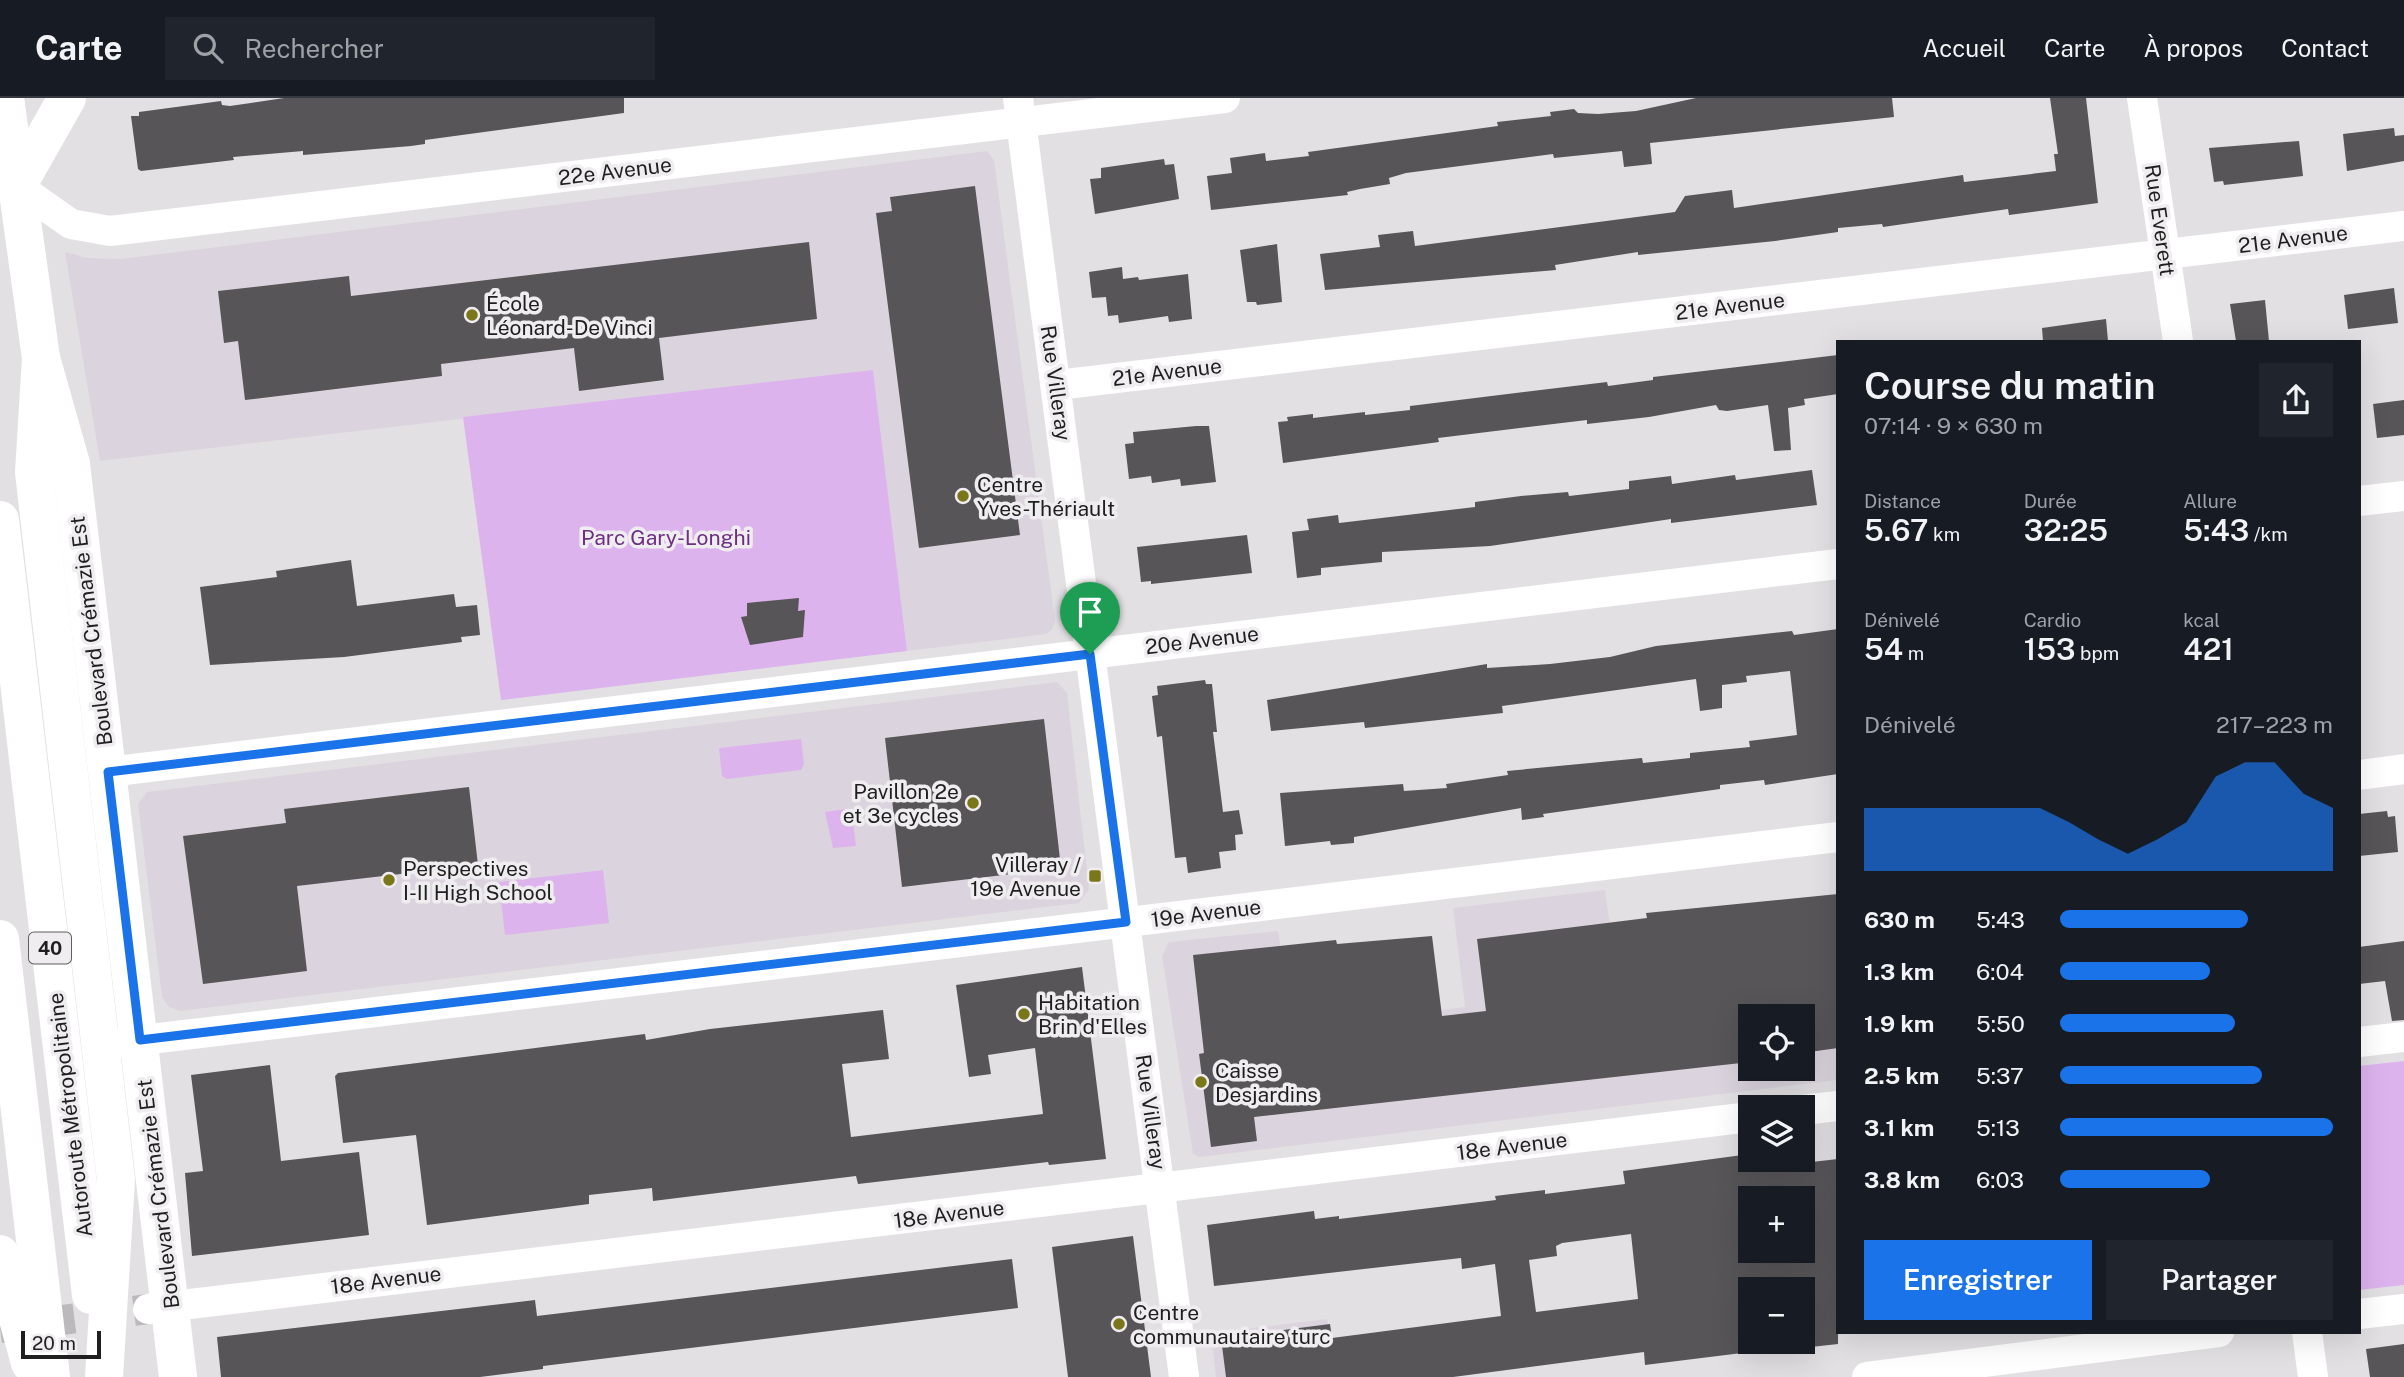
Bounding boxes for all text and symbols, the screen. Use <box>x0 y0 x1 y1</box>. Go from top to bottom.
search box <box>165 17 655 80</box>
text: Carte <box>35 29 123 67</box>
icon: search <box>189 29 227 67</box>
text: Rechercher <box>245 33 384 64</box>
text: Accueil <box>1923 34 2006 62</box>
text: Carte <box>2044 34 2105 62</box>
text: À propos <box>2143 34 2243 62</box>
text: Contact <box>2281 34 2369 62</box>
street label: 22e Avenue <box>557 152 673 190</box>
street label: Rue Everett <box>2140 162 2180 278</box>
street label: 21e Avenue <box>2237 220 2349 258</box>
street label: 21e Avenue <box>1674 287 1786 325</box>
place label: École Léonard-De Vinci <box>486 291 653 340</box>
marker: École Léonard-De Vinci <box>464 307 480 323</box>
street label: Rue Villeray <box>1036 324 1076 442</box>
street label: 21e Avenue <box>1111 353 1223 391</box>
text: Course du matin <box>1864 363 2156 408</box>
button: share <box>2259 363 2333 437</box>
text: 07:14 · 9 × 630 m <box>1864 412 2043 439</box>
place label: Centre Yves-Thériault <box>977 472 1115 521</box>
marker: Centre Yves-Thériault <box>955 488 971 504</box>
text: Distance <box>1864 490 1941 512</box>
text: Durée <box>2024 490 2077 512</box>
text: Allure <box>2183 490 2237 512</box>
text: 5.67 <box>1864 512 1928 548</box>
text: 32:25 <box>2024 512 2108 548</box>
text: 5:43 <box>2183 512 2249 548</box>
street label: Boulevard Crémazie Est <box>65 515 117 747</box>
text: km <box>1928 523 1960 545</box>
text: /km <box>2249 523 2288 545</box>
park label: Parc Gary-Longhi <box>581 525 751 550</box>
pin <box>1060 582 1120 654</box>
icon: arrive <box>1071 593 1109 631</box>
text: Dénivelé <box>1864 609 1940 631</box>
text: Cardio <box>2024 609 2081 631</box>
text: kcal <box>2183 609 2220 631</box>
street label: 20e Avenue <box>1144 621 1260 659</box>
text: 54 <box>1864 631 1903 667</box>
text: 153 <box>2024 631 2075 667</box>
text: 421 <box>2183 631 2234 667</box>
text: m <box>1903 642 1924 664</box>
text: bpm <box>2075 642 2119 664</box>
text: Dénivelé <box>1864 711 1956 738</box>
text: 217–223 m <box>2216 711 2333 738</box>
place label: Pavillon 2e et 3e cycles <box>843 779 959 828</box>
marker: Pavillon 2e et 3e cycles <box>965 795 981 811</box>
place label: Villeray / 19e Avenue <box>970 852 1082 901</box>
place label: Perspectives I-II High School <box>403 856 553 905</box>
marker: Villeray / 19e Avenue <box>1087 868 1103 884</box>
marker: Perspectives I-II High School <box>381 872 397 888</box>
street label: 19e Avenue <box>1150 894 1262 932</box>
text: 630 m <box>1864 906 1935 933</box>
text: 5:43 <box>1976 906 2025 933</box>
road number: 40 <box>29 932 71 964</box>
text: 1.3 km <box>1864 958 1934 985</box>
text: 6:04 <box>1976 958 2024 985</box>
place label: Habitation Brin d'Elles <box>1038 990 1147 1039</box>
street label: Autoroute Métropolitaine <box>43 991 97 1239</box>
map controls <box>1738 1004 1815 1354</box>
button: locate <box>1738 1004 1815 1081</box>
marker: Habitation Brin d'Elles <box>1016 1006 1032 1022</box>
text: 1.9 km <box>1864 1010 1934 1037</box>
text: 5:50 <box>1976 1010 2025 1037</box>
street label: Rue Villeray <box>1131 1053 1171 1171</box>
place label: Caisse Desjardins <box>1215 1058 1318 1107</box>
text: 2.5 km <box>1864 1062 1939 1089</box>
text: 5:37 <box>1976 1062 2024 1089</box>
marker: Caisse Desjardins <box>1193 1074 1209 1090</box>
street label: Boulevard Crémazie Est <box>132 1078 184 1310</box>
button: layers <box>1738 1095 1815 1172</box>
text: 3.1 km <box>1864 1114 1934 1141</box>
text: 5:13 <box>1976 1114 2020 1141</box>
street label: 18e Avenue <box>1455 1127 1569 1165</box>
text: 3.8 km <box>1864 1166 1940 1193</box>
text: 6:03 <box>1976 1166 2024 1193</box>
button: + <box>1738 1186 1815 1263</box>
street label: 18e Avenue <box>892 1195 1006 1233</box>
button: Enregistrer <box>1864 1240 2092 1320</box>
button: Partager <box>2106 1240 2333 1320</box>
street label: 18e Avenue <box>329 1261 443 1299</box>
button: − <box>1738 1277 1815 1354</box>
place label: Centre communautaire turc <box>1133 1300 1331 1349</box>
marker: Centre communautaire turc <box>1111 1316 1127 1332</box>
scale bar <box>21 1328 102 1360</box>
text: 20 m <box>32 1332 76 1354</box>

